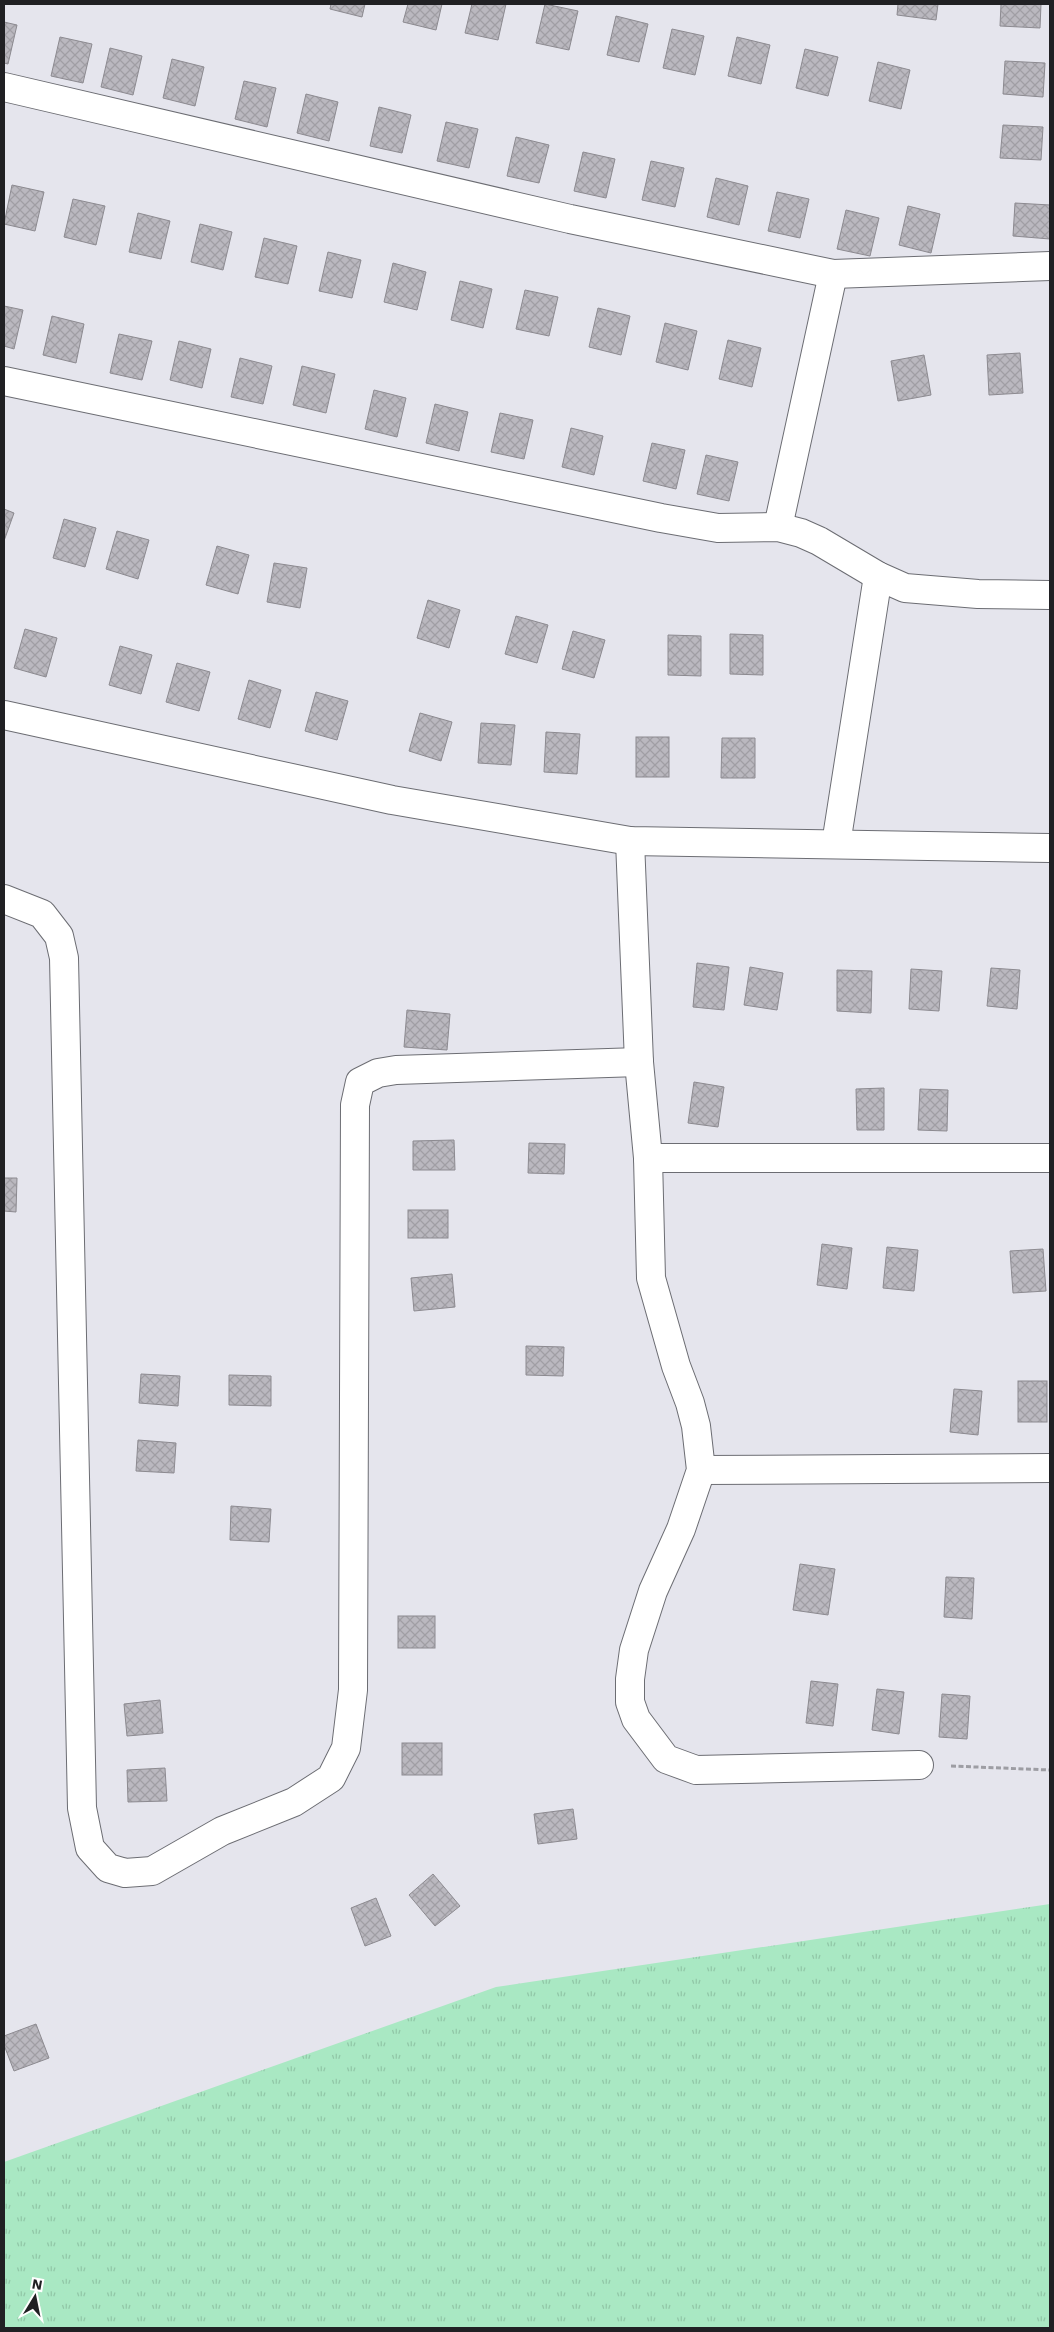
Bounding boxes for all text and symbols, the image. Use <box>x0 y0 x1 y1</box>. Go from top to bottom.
north arrow <box>10 2272 60 2322</box>
text: N <box>31 2275 44 2293</box>

